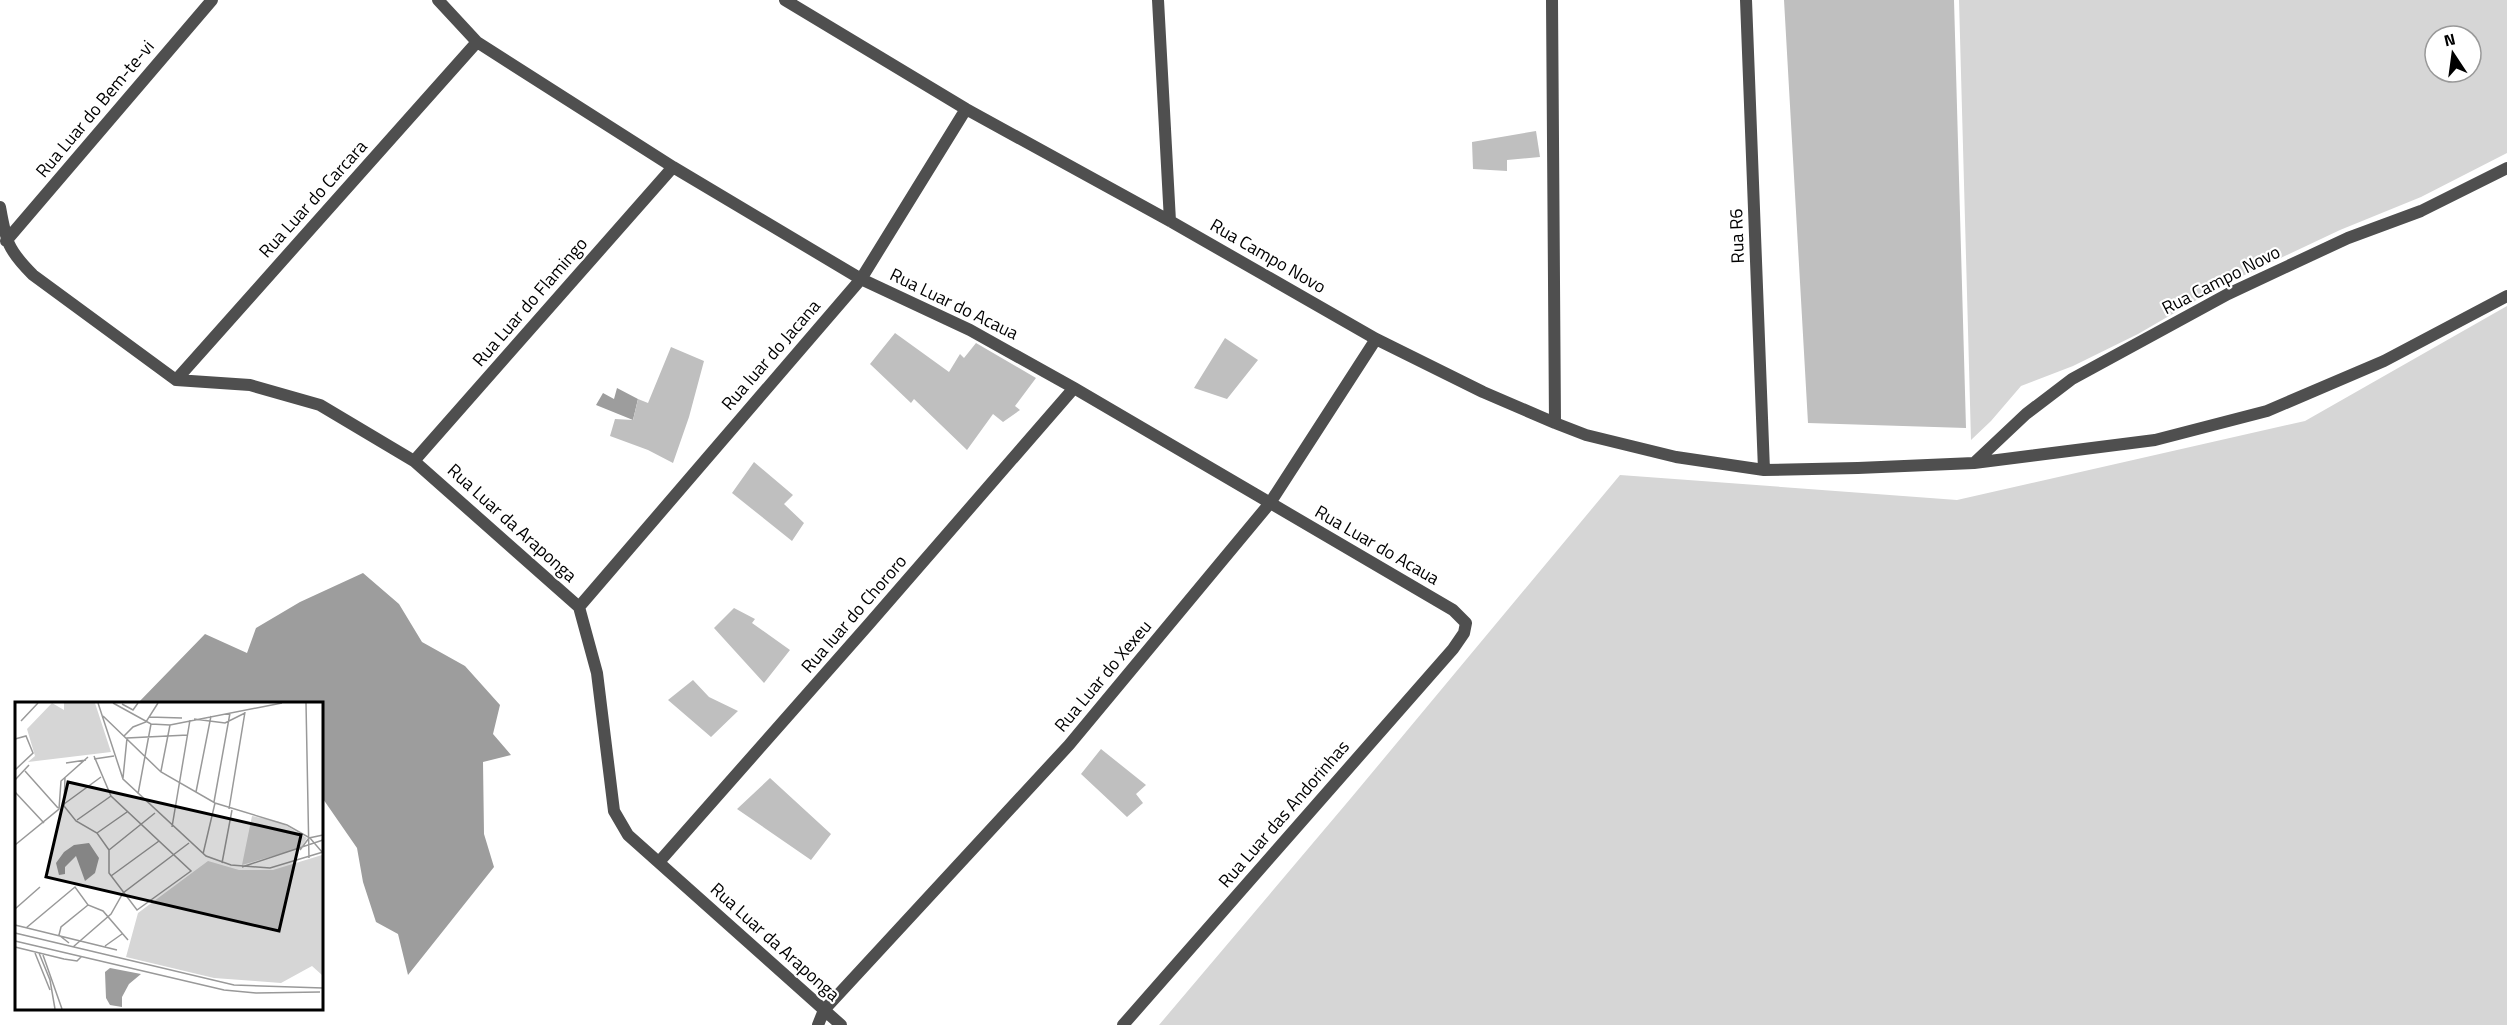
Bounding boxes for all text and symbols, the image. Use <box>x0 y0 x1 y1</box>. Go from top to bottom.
north arrow <box>2423 24 2483 84</box>
text: N <box>2442 26 2458 52</box>
street label: Rua Luar do Bem-te-vi <box>29 34 160 183</box>
street label: Rua Luar do Carcara <box>252 134 373 264</box>
street label: Rua R6 <box>1722 208 1751 264</box>
street label: Rua Campo Novo <box>1205 211 1331 300</box>
street label: Rua Luar do Flamingo <box>466 231 594 372</box>
street label: Rua Campo Novo <box>2157 238 2285 321</box>
street label: Rua Luar do Acaua <box>885 261 1023 346</box>
street label: Rua luar do Jacana <box>715 293 826 416</box>
street label: Rua Luar da Araponga <box>442 457 583 588</box>
street label: Rua Luar do Acaua <box>1310 498 1445 591</box>
street label: Rua luar do Chororo <box>794 548 913 679</box>
street label: Rua Luar do Xexeu <box>1048 614 1158 738</box>
inset map <box>15 702 322 1010</box>
street label: Rua Luar das Andorinhas <box>1212 734 1355 893</box>
street label: Rua Luar da Araponga <box>705 876 846 1007</box>

